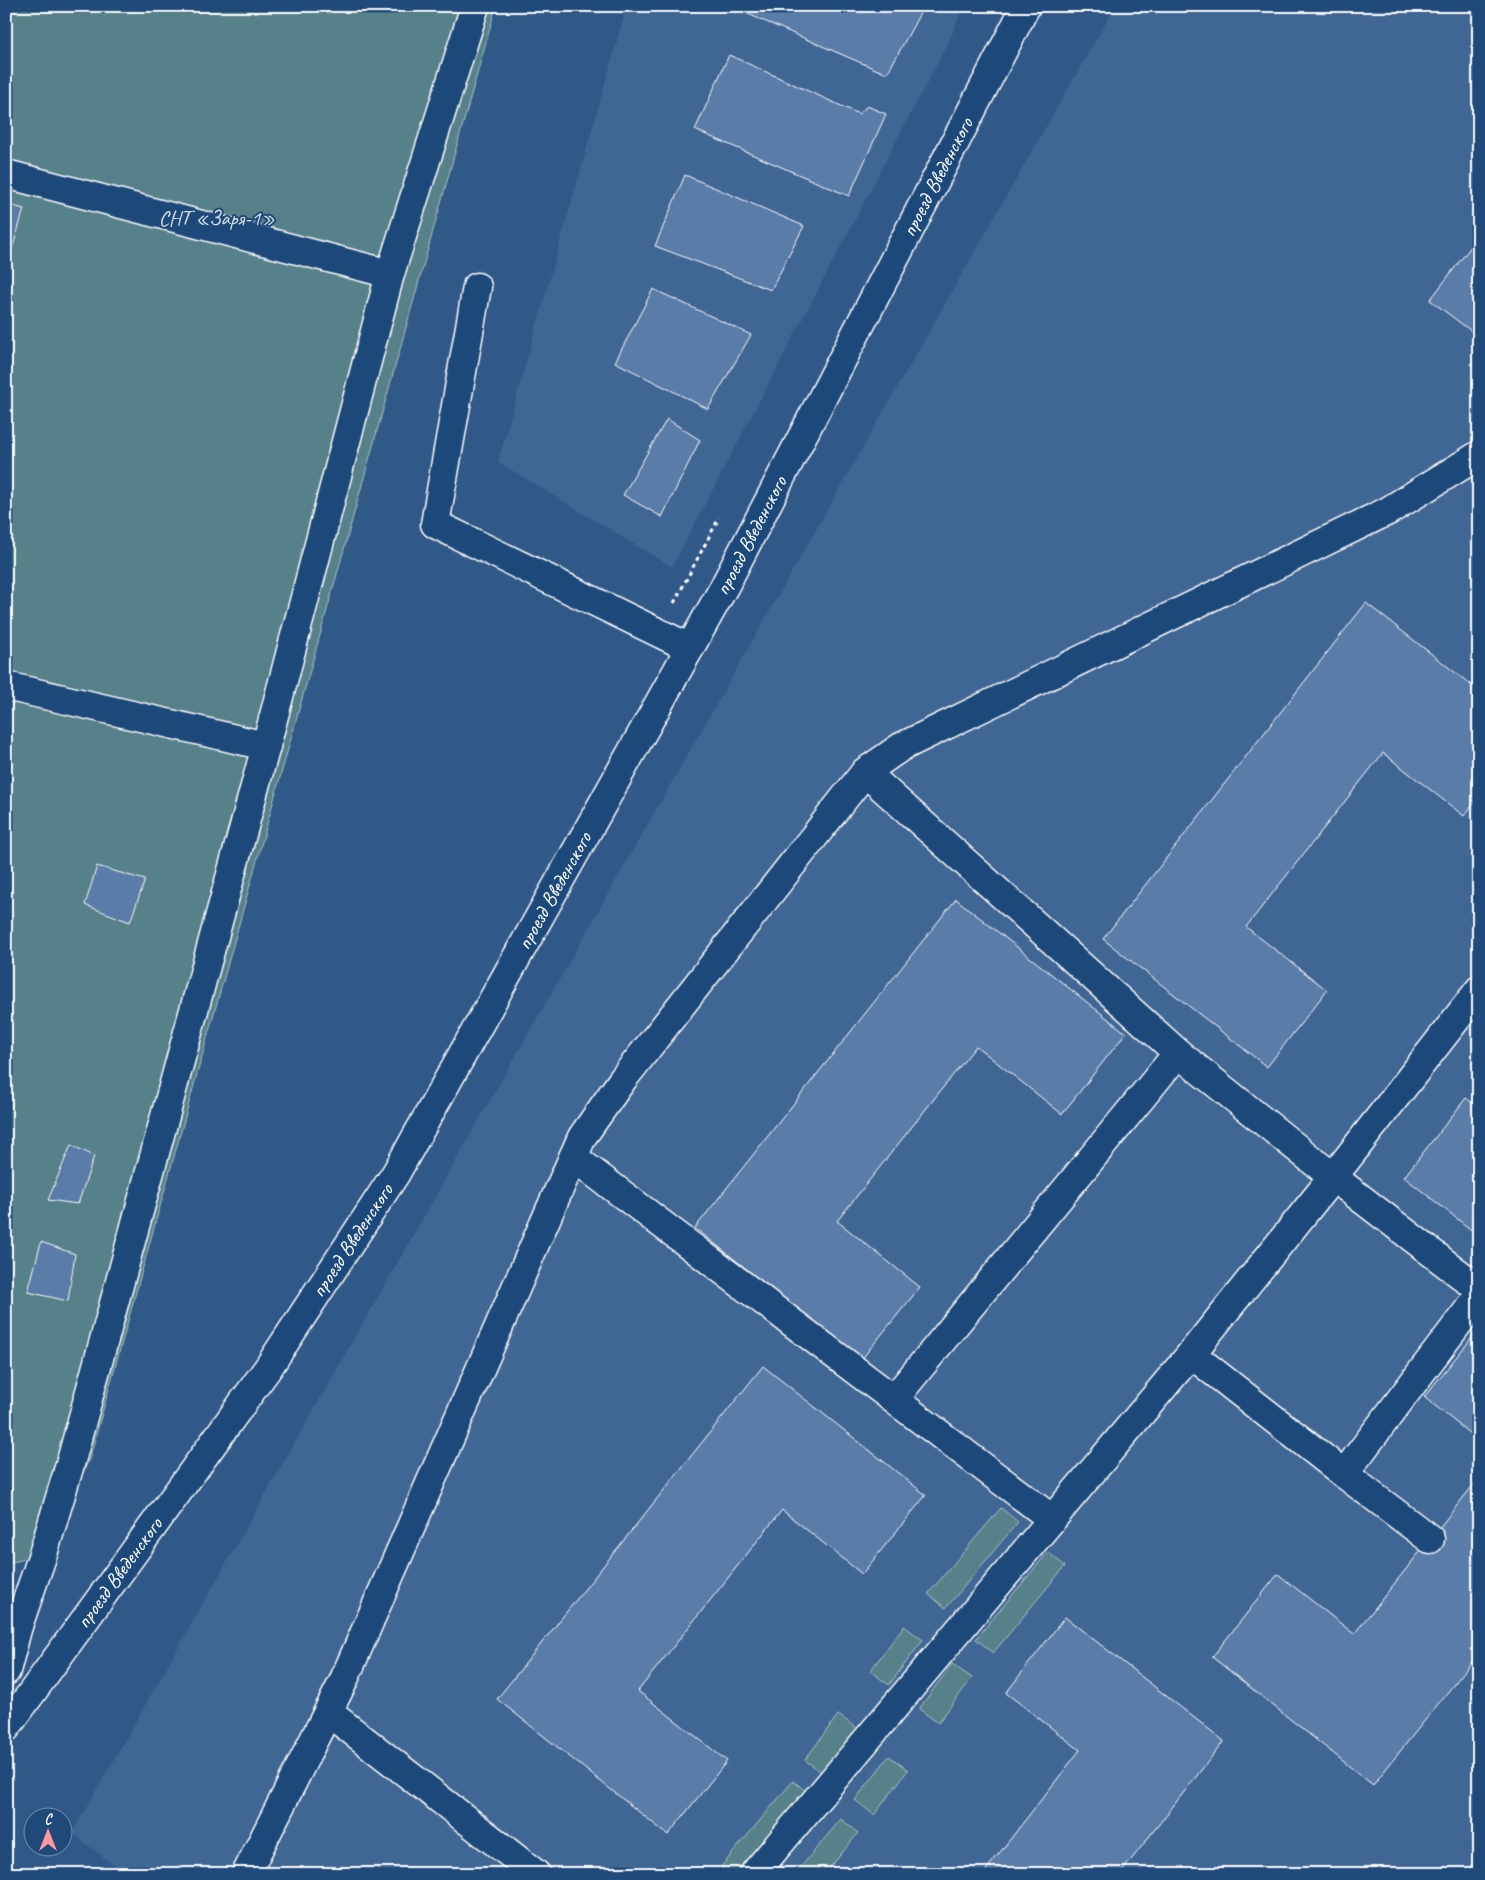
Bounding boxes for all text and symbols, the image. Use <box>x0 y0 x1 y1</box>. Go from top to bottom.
street label: проезд Введенского <box>895 112 979 241</box>
park label: СНТ «Заря-1» <box>159 205 275 231</box>
street label: проезд Введенского <box>709 470 793 600</box>
street label: проезд Введенского <box>511 826 598 954</box>
street label: проезд Введенского <box>305 1177 399 1302</box>
street label: проезд Введенского <box>70 1511 169 1633</box>
north arrow <box>22 1808 72 1858</box>
text: С <box>45 1811 54 1828</box>

